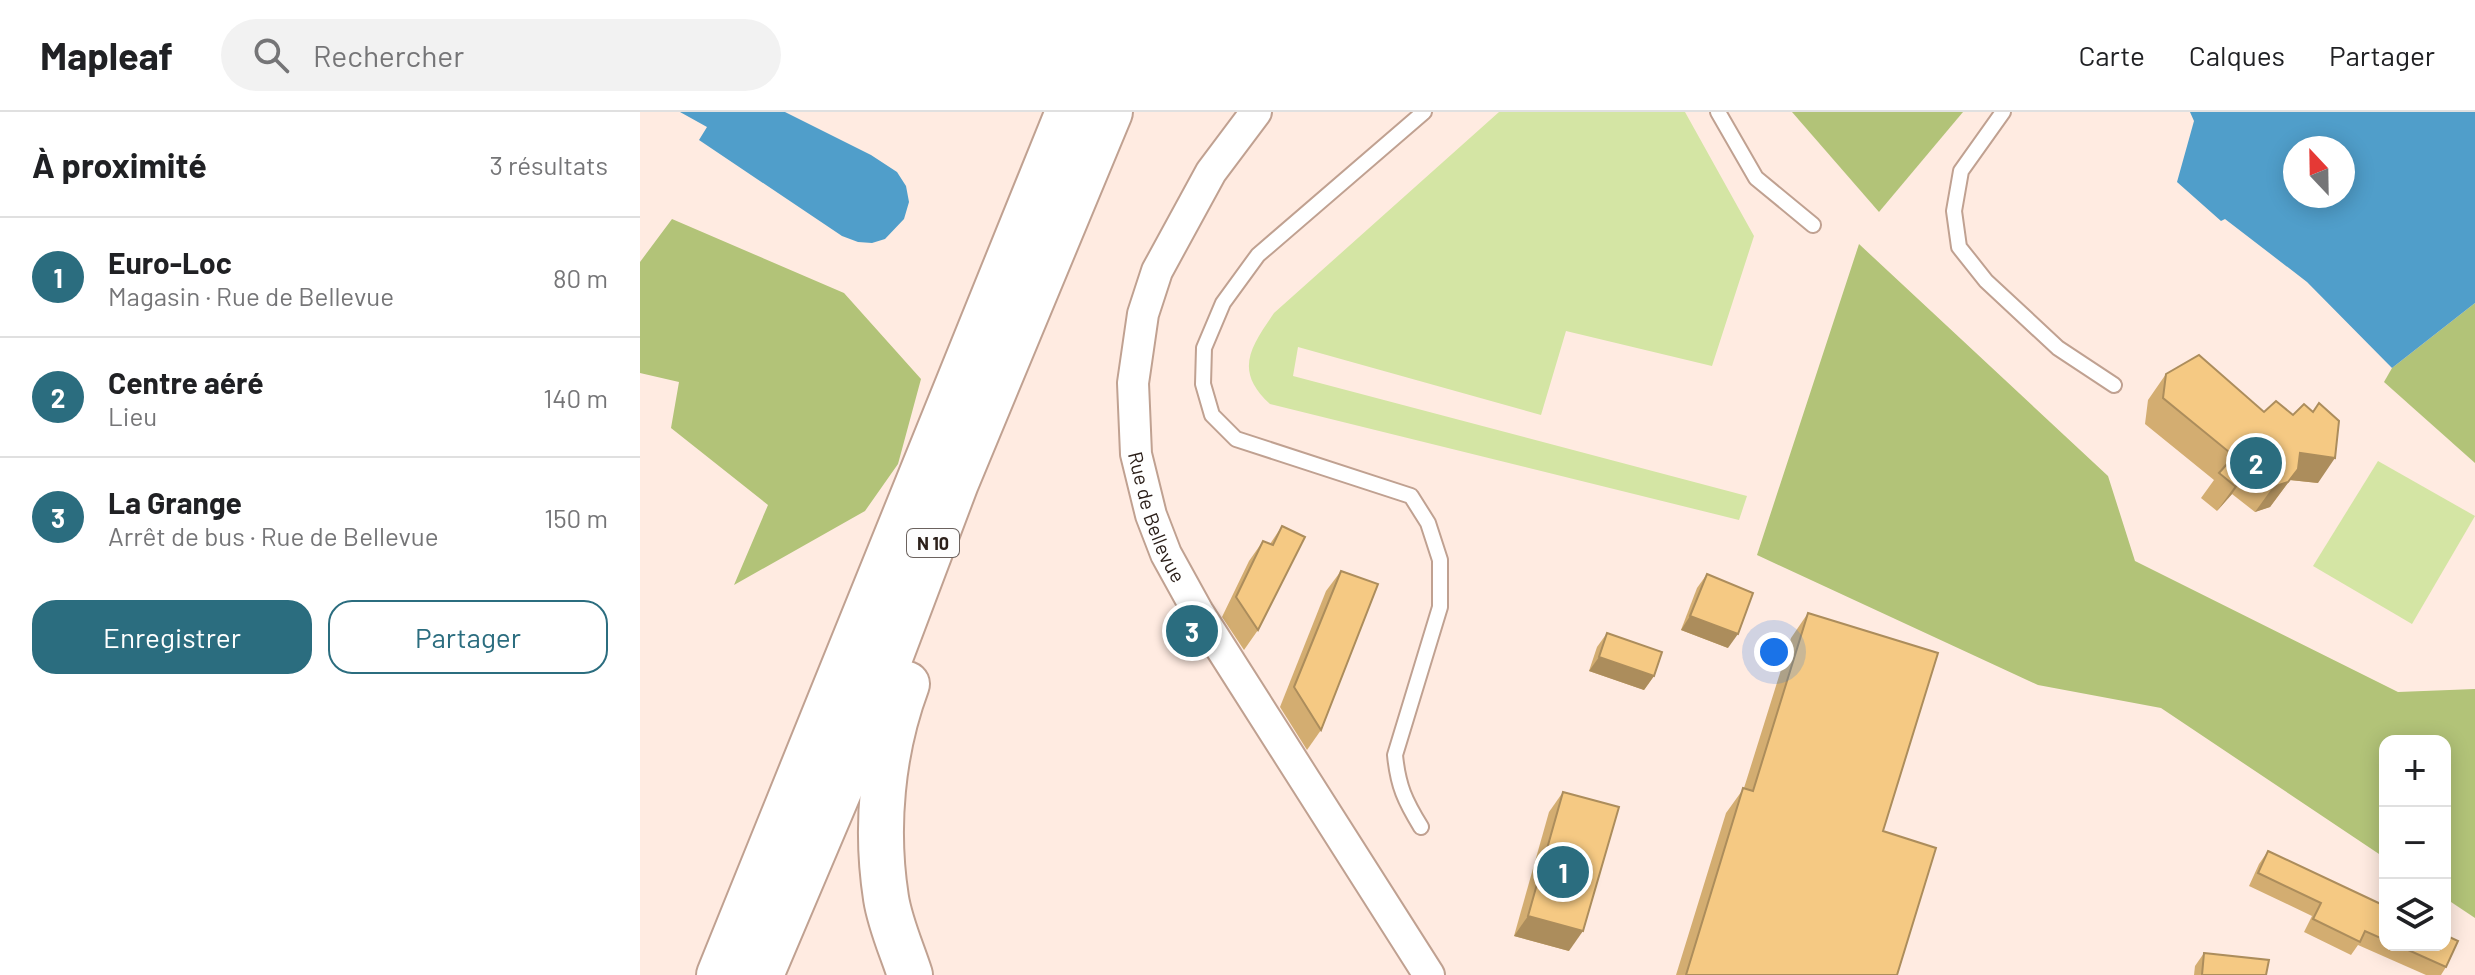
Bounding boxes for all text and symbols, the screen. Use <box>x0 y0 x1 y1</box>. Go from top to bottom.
search box <box>221 19 781 91</box>
text: Mapleaf <box>40 32 173 78</box>
icon: search <box>249 33 293 77</box>
text: Rechercher <box>313 37 464 73</box>
text: Carte <box>2078 38 2145 72</box>
text: Calques <box>2189 38 2285 72</box>
text: Partager <box>2329 38 2435 72</box>
north arrow <box>2283 136 2355 208</box>
text: À proximité <box>32 144 207 185</box>
text: 3 résultats <box>489 149 608 180</box>
text: Euro-Loc <box>108 244 232 280</box>
text: 1 <box>53 262 63 293</box>
text: 80 m <box>553 262 608 293</box>
text: Magasin · Rue de Bellevue <box>108 280 394 311</box>
text: Centre aéré <box>108 364 263 400</box>
text: 2 <box>51 382 65 413</box>
text: 140 m <box>543 382 608 413</box>
text: Lieu <box>108 400 157 431</box>
pin: 2 <box>2230 433 2282 493</box>
street label: Rue de Bellevue <box>1124 449 1191 586</box>
text: La Grange <box>108 484 242 520</box>
text: 3 <box>51 502 65 533</box>
text: 150 m <box>544 502 608 533</box>
text: Arrêt de bus · Rue de Bellevue <box>108 520 439 551</box>
road number: N 10 <box>907 529 959 557</box>
button: Enregistrer <box>32 600 312 674</box>
button: Partager <box>328 600 608 674</box>
pin: 3 <box>1166 601 1218 661</box>
your location <box>1754 632 1794 672</box>
map controls <box>2379 735 2451 951</box>
button: + <box>2379 735 2451 807</box>
button: − <box>2379 807 2451 879</box>
pin: 1 <box>1537 842 1589 902</box>
button: layers <box>2379 879 2451 951</box>

